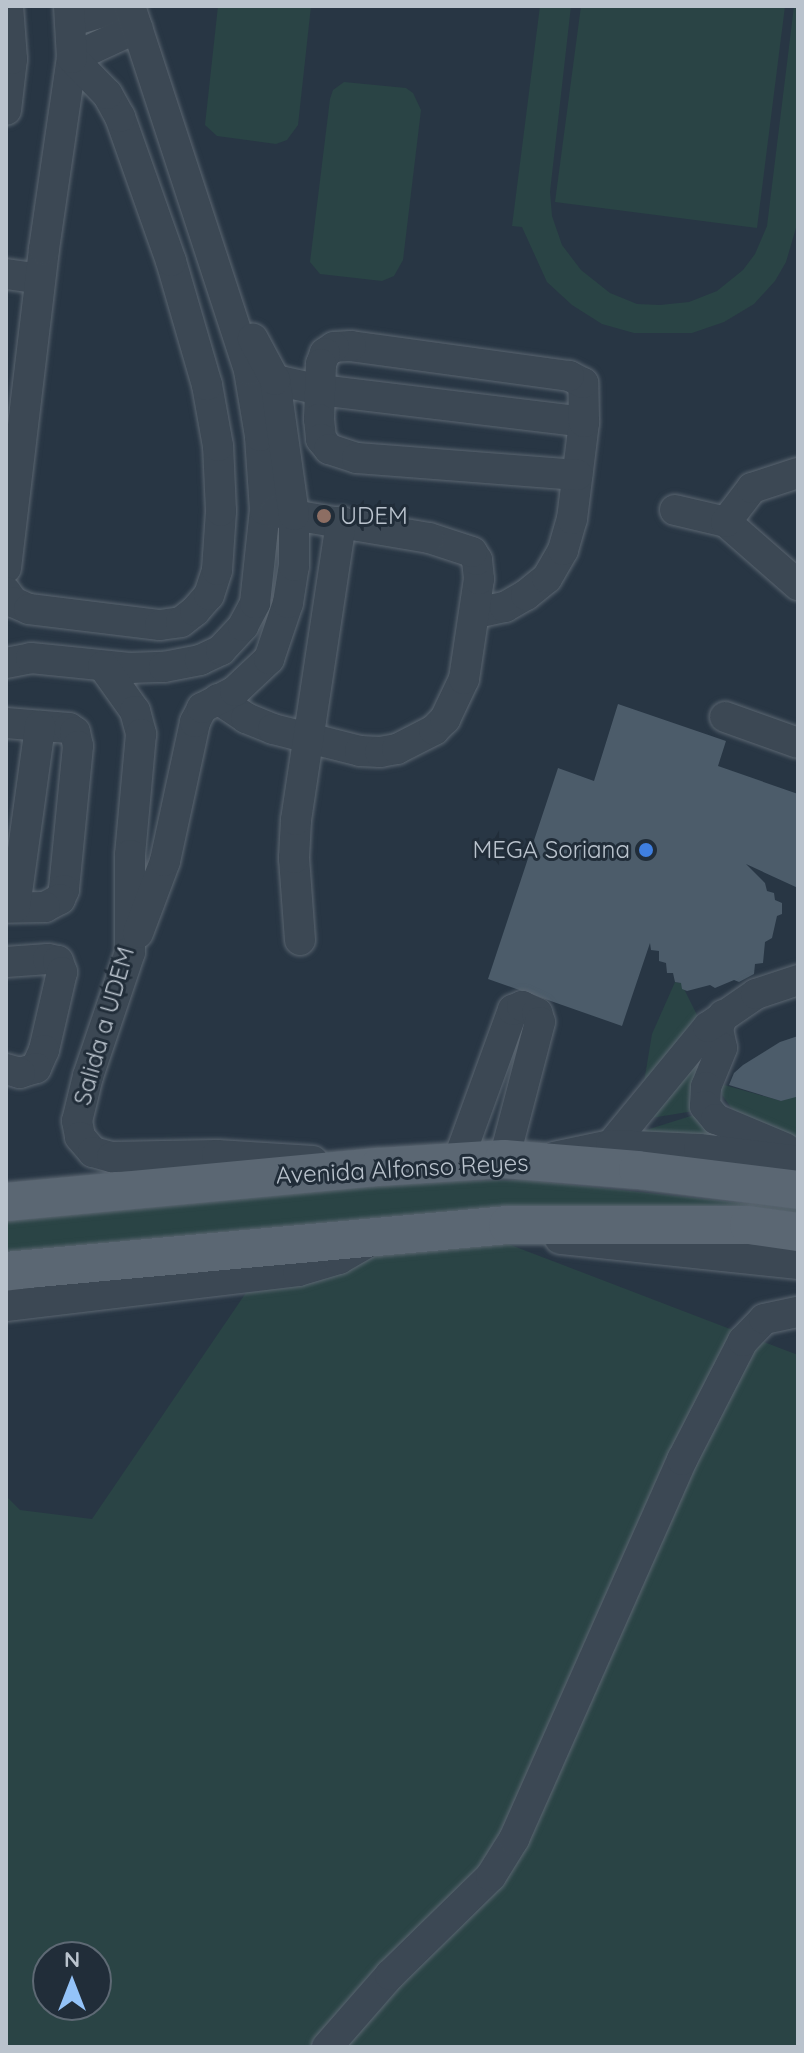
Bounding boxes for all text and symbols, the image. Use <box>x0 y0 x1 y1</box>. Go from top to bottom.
place label: UDEM <box>340 502 408 530</box>
marker: UDEM <box>315 507 333 525</box>
place label: MEGA Soriana <box>472 836 630 864</box>
marker: MEGA Soriana <box>637 841 655 859</box>
street label: Salida a UDEM <box>68 944 140 1108</box>
street label: Avenida Alfonso Reyes <box>275 1148 529 1190</box>
north arrow <box>32 1941 112 2021</box>
text: N <box>64 1945 80 1973</box>

